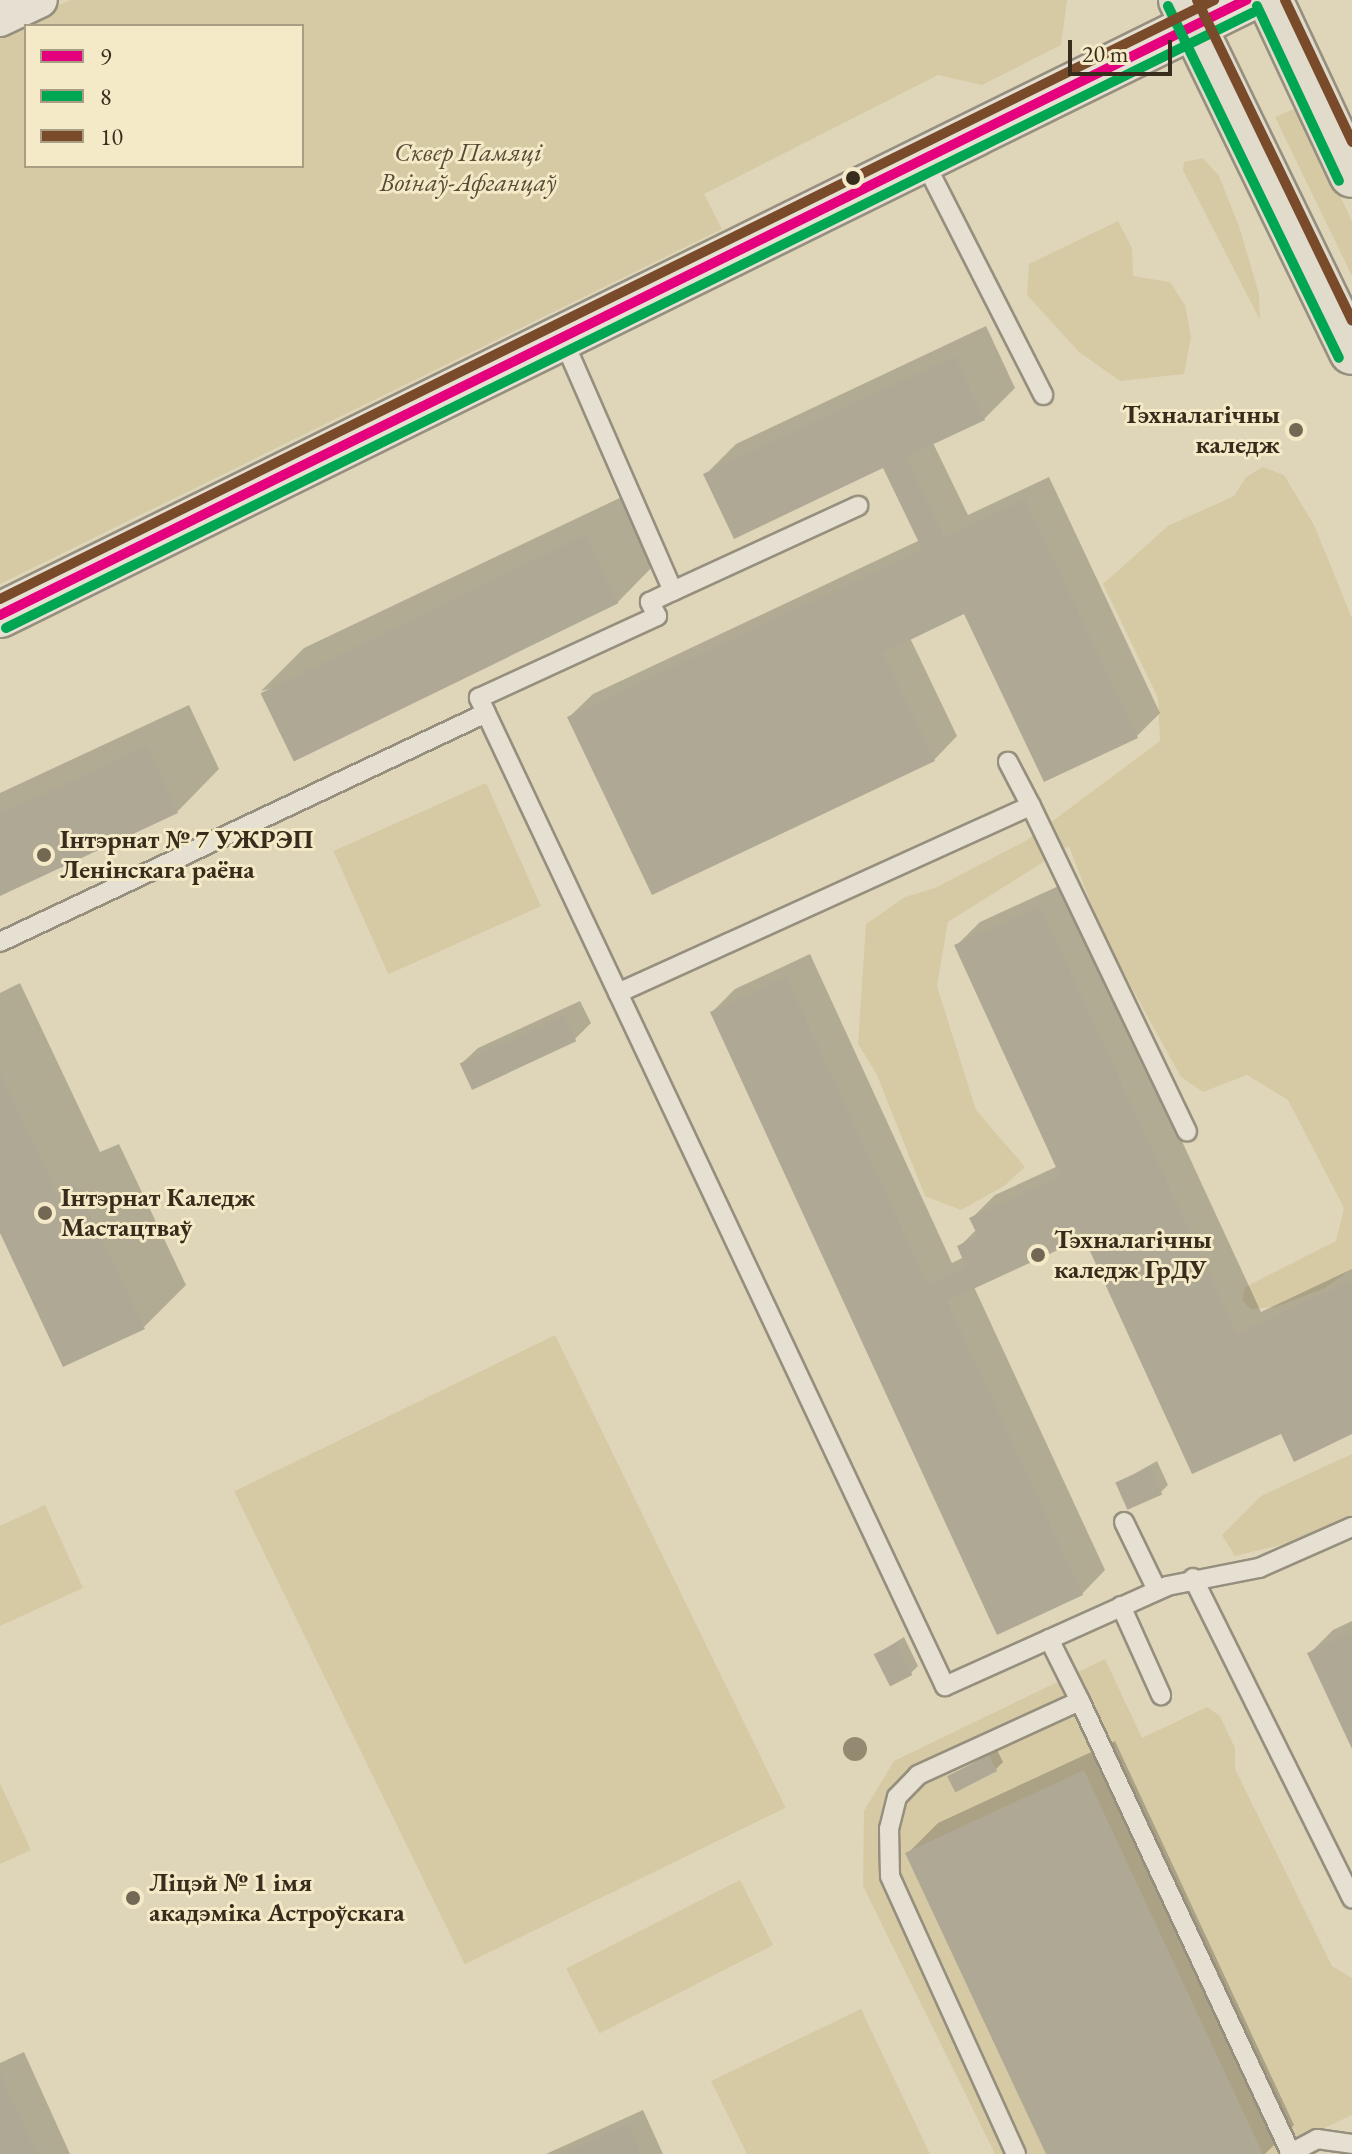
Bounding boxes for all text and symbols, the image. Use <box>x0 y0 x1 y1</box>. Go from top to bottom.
legend <box>24 24 304 168</box>
scale bar <box>1072 24 1176 74</box>
text: 20 m <box>1082 38 1129 69</box>
text: 9 <box>100 41 112 72</box>
text: 8 <box>100 81 112 112</box>
text: 10 <box>100 121 123 152</box>
park label: Сквер Памяці Воінаў-Афганцаў <box>380 137 556 198</box>
unlabelled marker <box>845 170 861 186</box>
place label: Тэхналагічны каледж <box>1122 399 1280 460</box>
marker: Тэхналагічны каледж <box>1287 421 1305 439</box>
place label: Інтэрнат № 7 УЖРЭП Ленінскага раёна <box>60 824 313 886</box>
marker: Інтэрнат № 7 УЖРЭП Ленінскага раёна <box>35 846 53 864</box>
place label: Інтэрнат Каледж Мастацтваў <box>61 1182 255 1244</box>
marker: Інтэрнат Каледж Мастацтваў <box>36 1204 54 1222</box>
place label: Тэхналагічны каледж ГрДУ <box>1054 1224 1212 1286</box>
marker: Тэхналагічны каледж ГрДУ <box>1029 1246 1047 1264</box>
place label: Ліцэй № 1 імя акадэміка Астроўскага <box>149 1867 405 1928</box>
marker: Ліцэй № 1 імя акадэміка Астроўскага <box>124 1889 142 1907</box>

